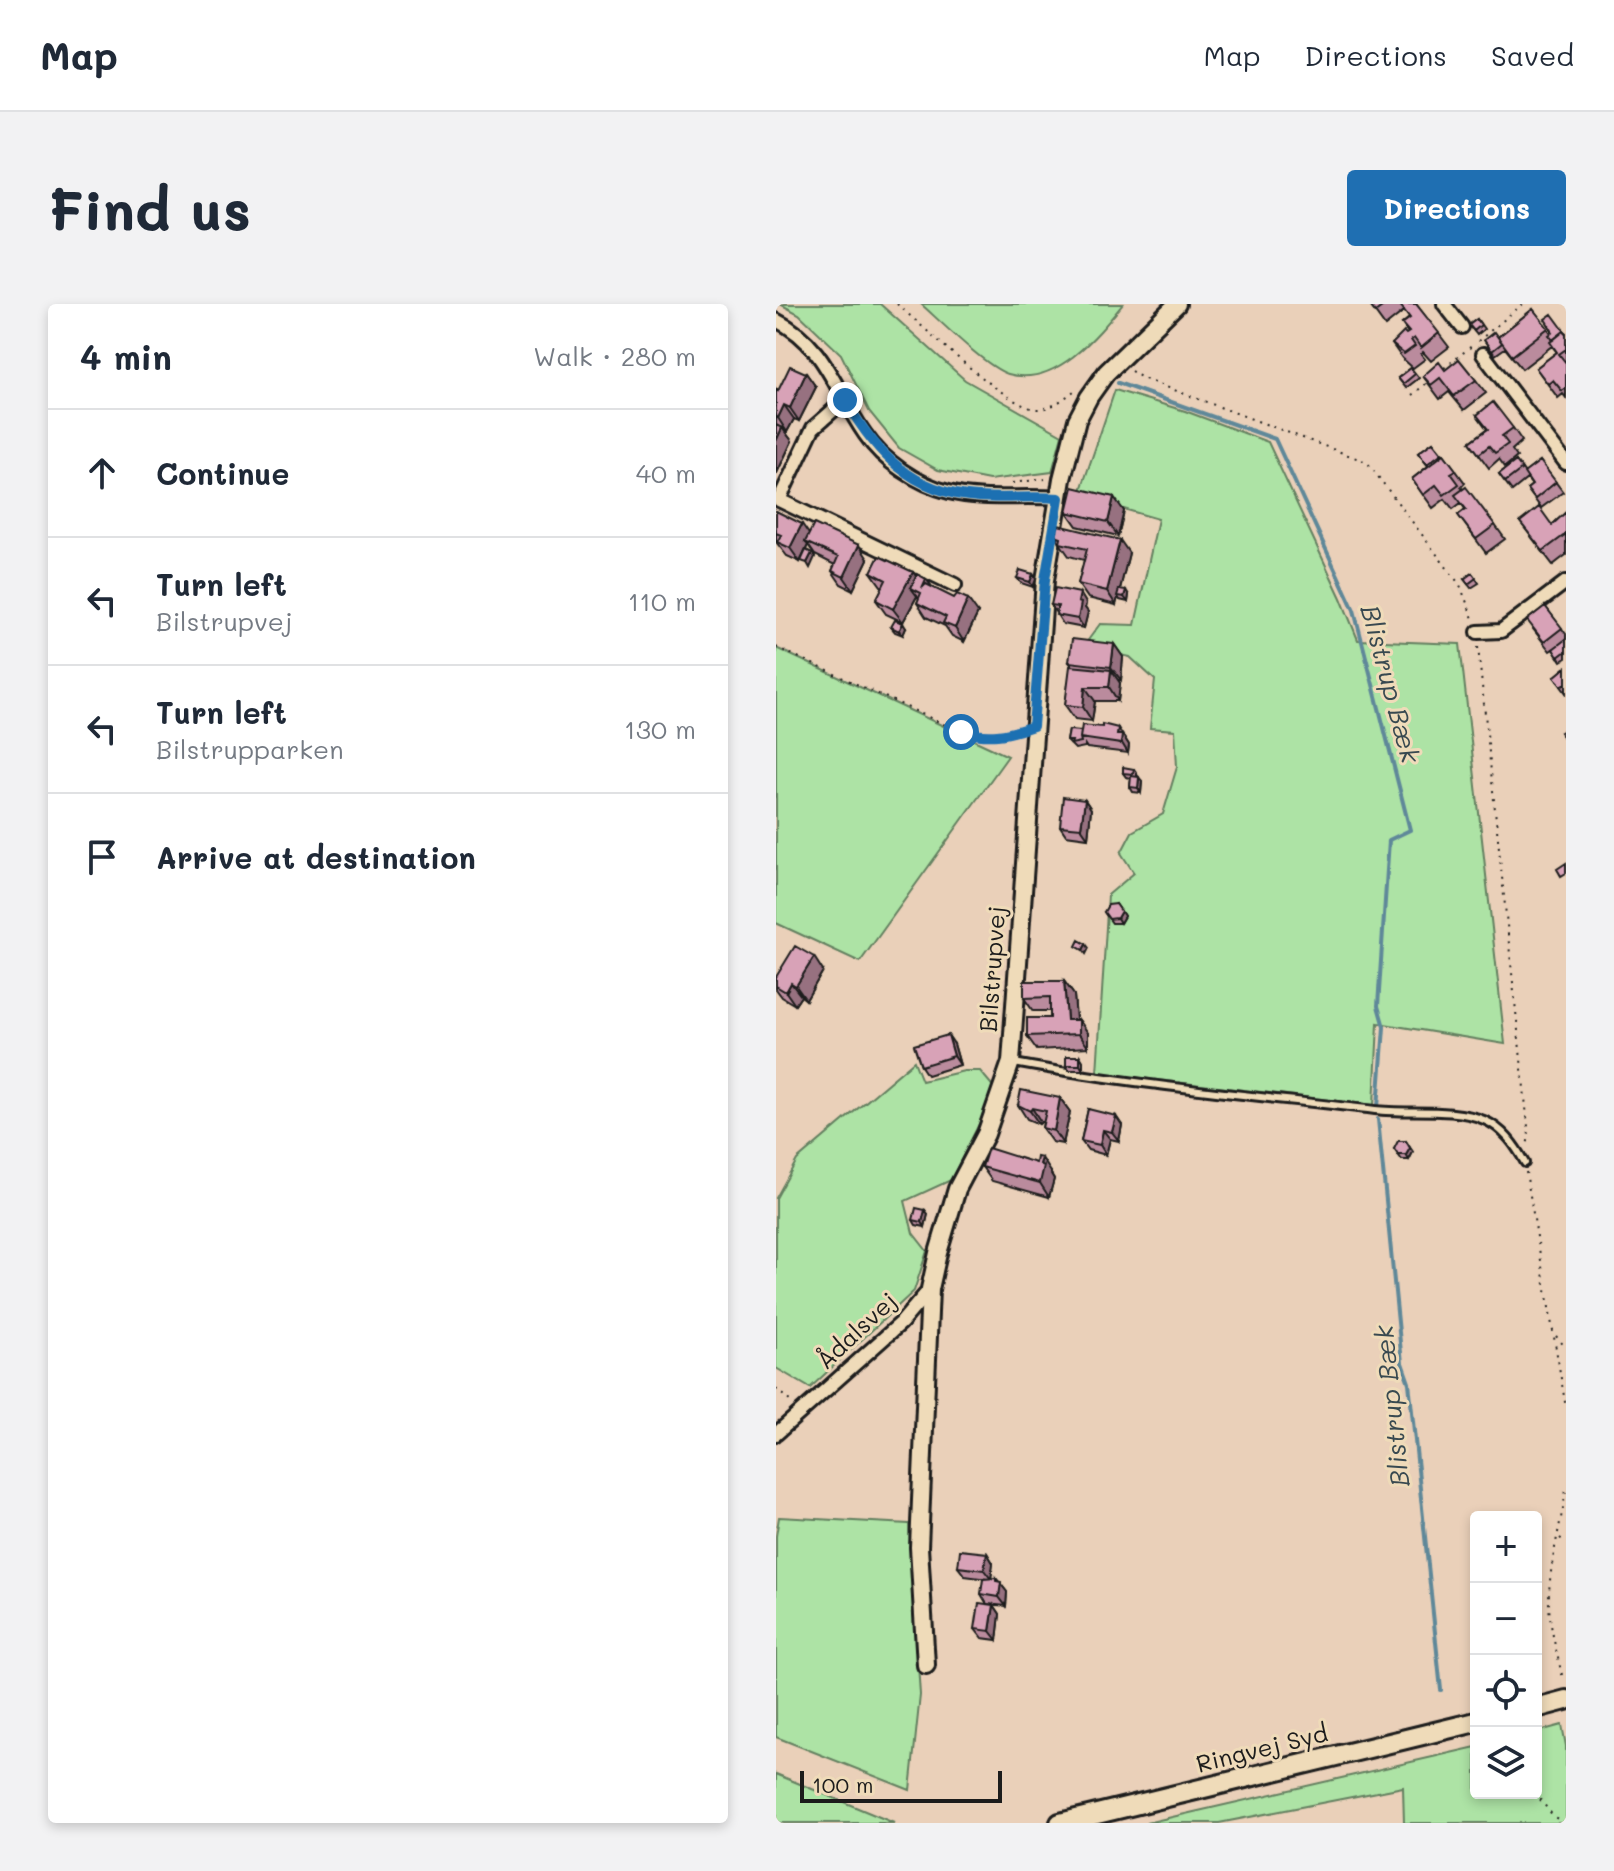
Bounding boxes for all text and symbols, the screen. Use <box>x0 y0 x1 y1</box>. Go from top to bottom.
text: Map <box>40 30 118 80</box>
text: Map <box>1204 37 1261 73</box>
text: Directions <box>1305 37 1447 73</box>
text: Saved <box>1491 37 1574 73</box>
button: Directions <box>1347 170 1566 246</box>
text: Find us <box>48 172 251 245</box>
text: 4 min <box>80 334 172 379</box>
text: Walk · 280 m <box>533 339 696 373</box>
route end <box>827 382 863 418</box>
icon: ahead <box>80 451 124 495</box>
text: Continue <box>156 453 289 493</box>
text: 40 m <box>636 456 696 490</box>
text: Turn left <box>156 564 287 604</box>
icon: left <box>80 579 124 623</box>
text: 110 m <box>628 584 696 618</box>
water label: Blistrup Bæk <box>1354 601 1429 768</box>
text: Bilstrupvej <box>156 604 293 638</box>
text: Turn left <box>156 692 287 732</box>
icon: left <box>80 707 124 751</box>
text: 130 m <box>624 712 696 746</box>
route start <box>943 714 979 750</box>
text: Bilstrupparken <box>156 732 344 766</box>
icon: arrive <box>80 835 124 879</box>
text: Arrive at destination <box>156 837 476 877</box>
street label: Bilstrupvej <box>972 905 1011 1033</box>
street label: Ådalsvej <box>809 1285 903 1375</box>
water label: Blistrup Bæk <box>1366 1323 1416 1488</box>
map controls <box>1470 1511 1542 1799</box>
button: + <box>1470 1511 1542 1583</box>
button: − <box>1470 1583 1542 1655</box>
button: locate <box>1470 1655 1542 1727</box>
street label: Ringvej Syd <box>1193 1716 1331 1779</box>
button: layers <box>1470 1727 1542 1799</box>
scale bar <box>800 1767 1002 1803</box>
text: 100 m <box>812 1770 874 1799</box>

